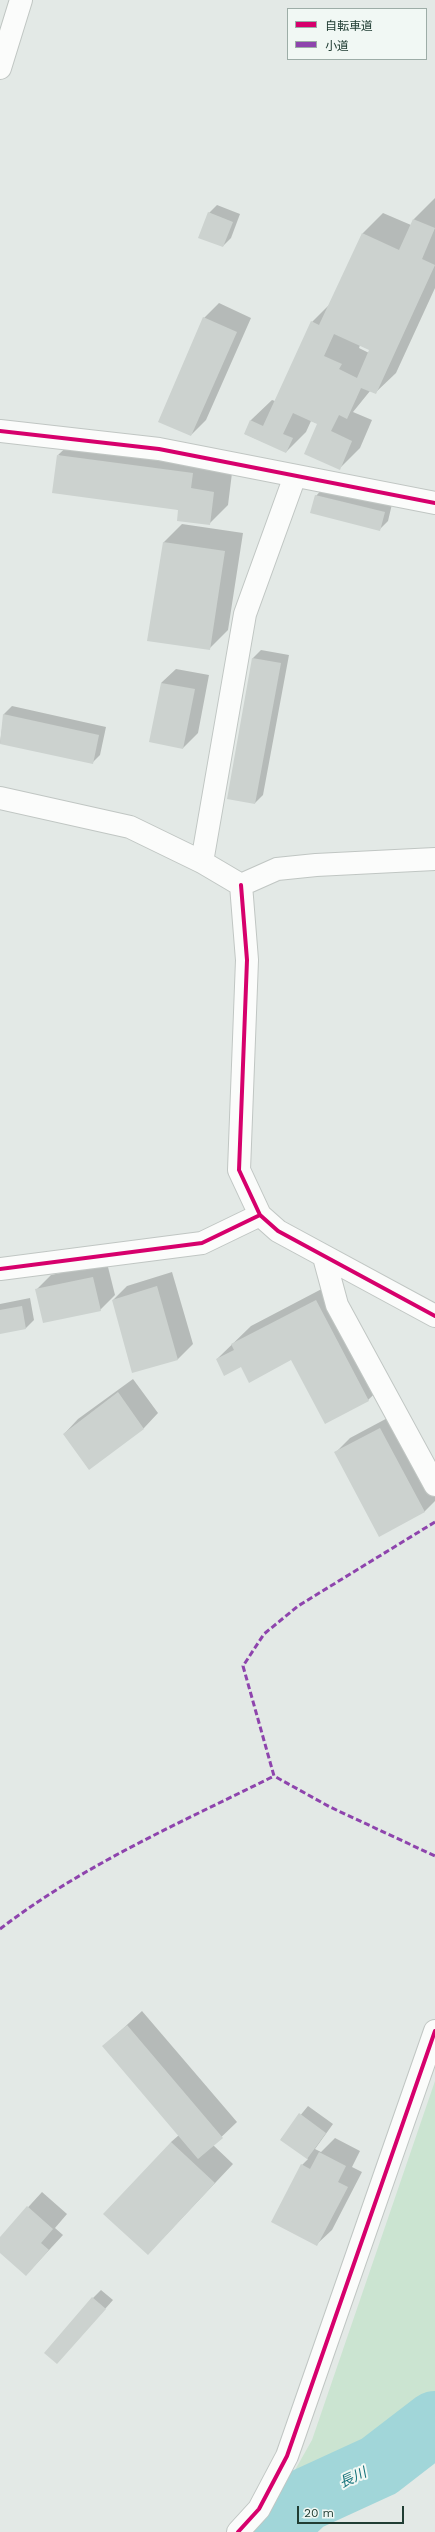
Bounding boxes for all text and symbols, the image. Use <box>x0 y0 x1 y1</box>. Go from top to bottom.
legend <box>287 8 427 60</box>
text: 自転車道 <box>325 19 373 33</box>
text: 小道 <box>325 39 349 53</box>
water label: 長川 <box>337 2464 369 2492</box>
scale bar <box>299 2498 406 2524</box>
text: 20 m <box>304 2506 334 2520</box>

